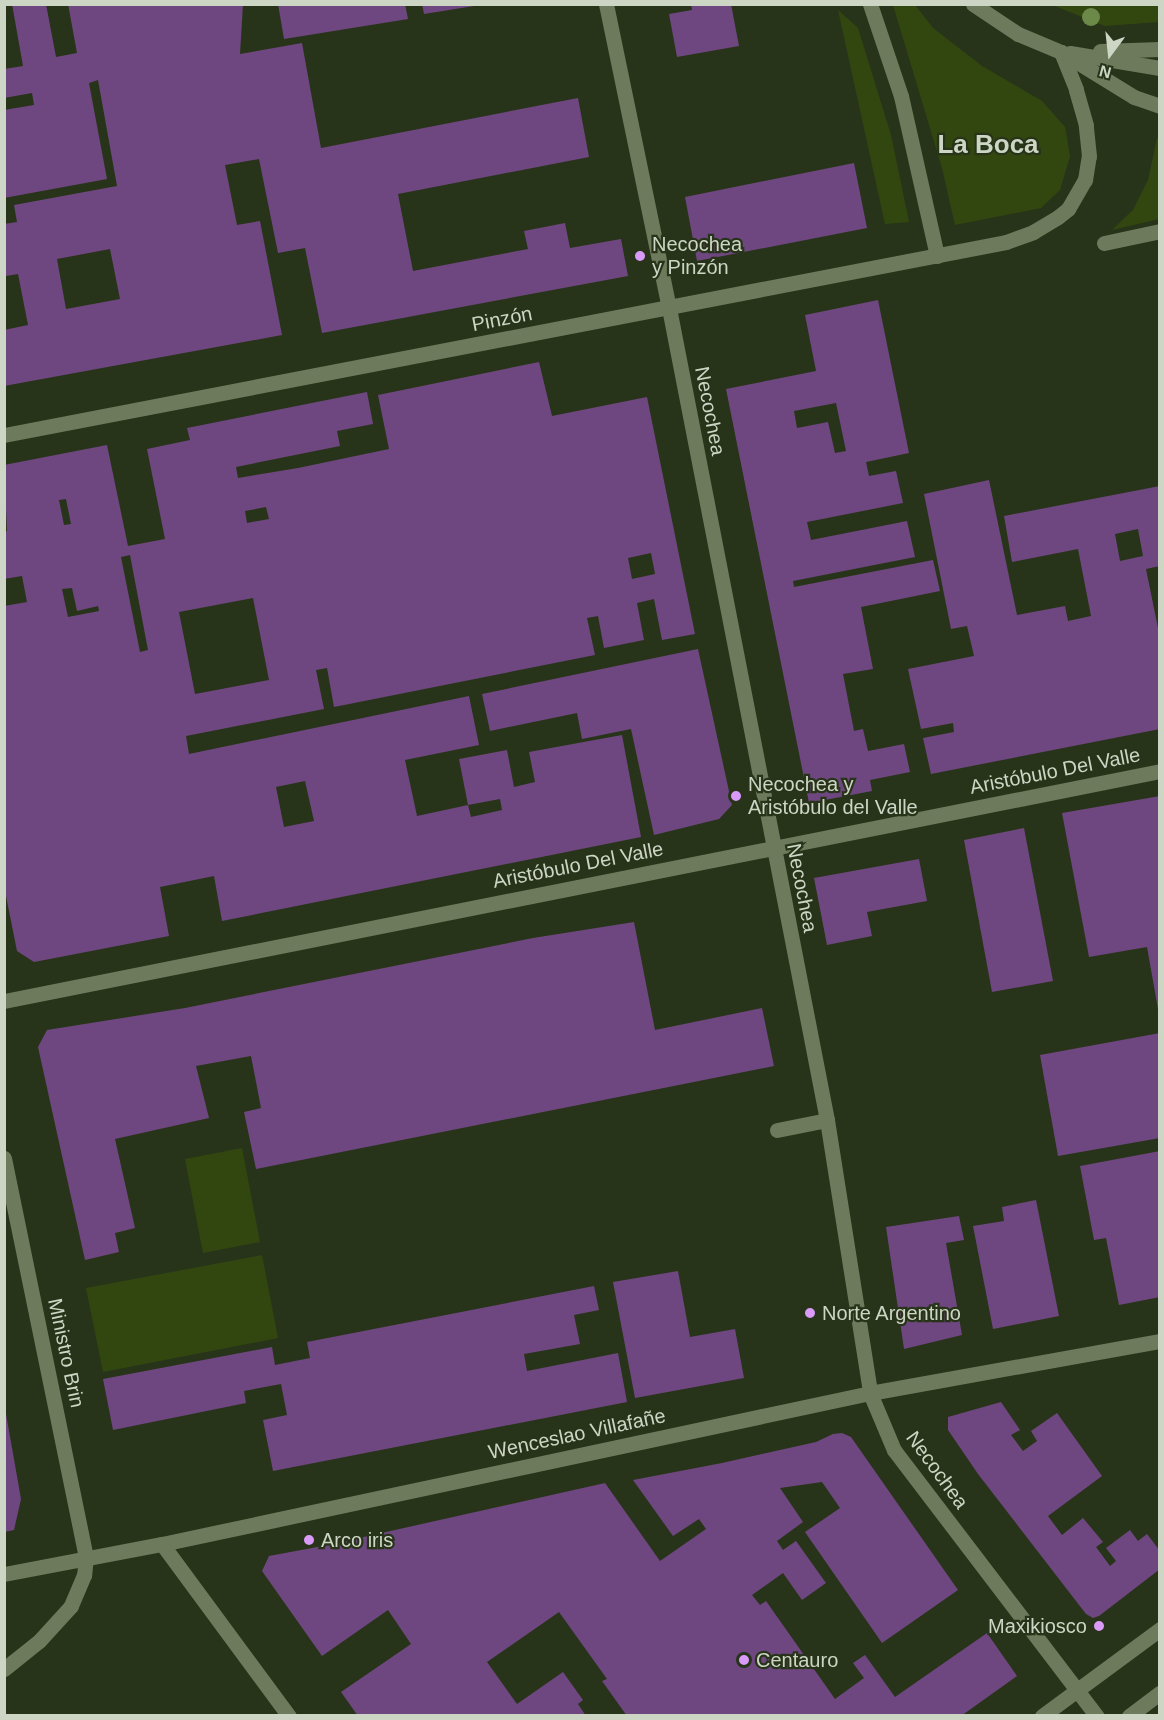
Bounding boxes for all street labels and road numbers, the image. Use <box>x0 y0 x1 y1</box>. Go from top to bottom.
street label: Pinzón <box>470 301 534 337</box>
street label: Necochea <box>690 365 730 457</box>
street label: Aristóbulo Del Valle <box>968 743 1142 799</box>
street label: Aristóbulo Del Valle <box>491 837 665 893</box>
street label: Necochea <box>782 842 822 934</box>
street label: Ministro Brin <box>43 1296 89 1410</box>
street label: Wenceslao Villafañe <box>486 1403 668 1465</box>
street label: Necochea <box>901 1427 973 1513</box>

